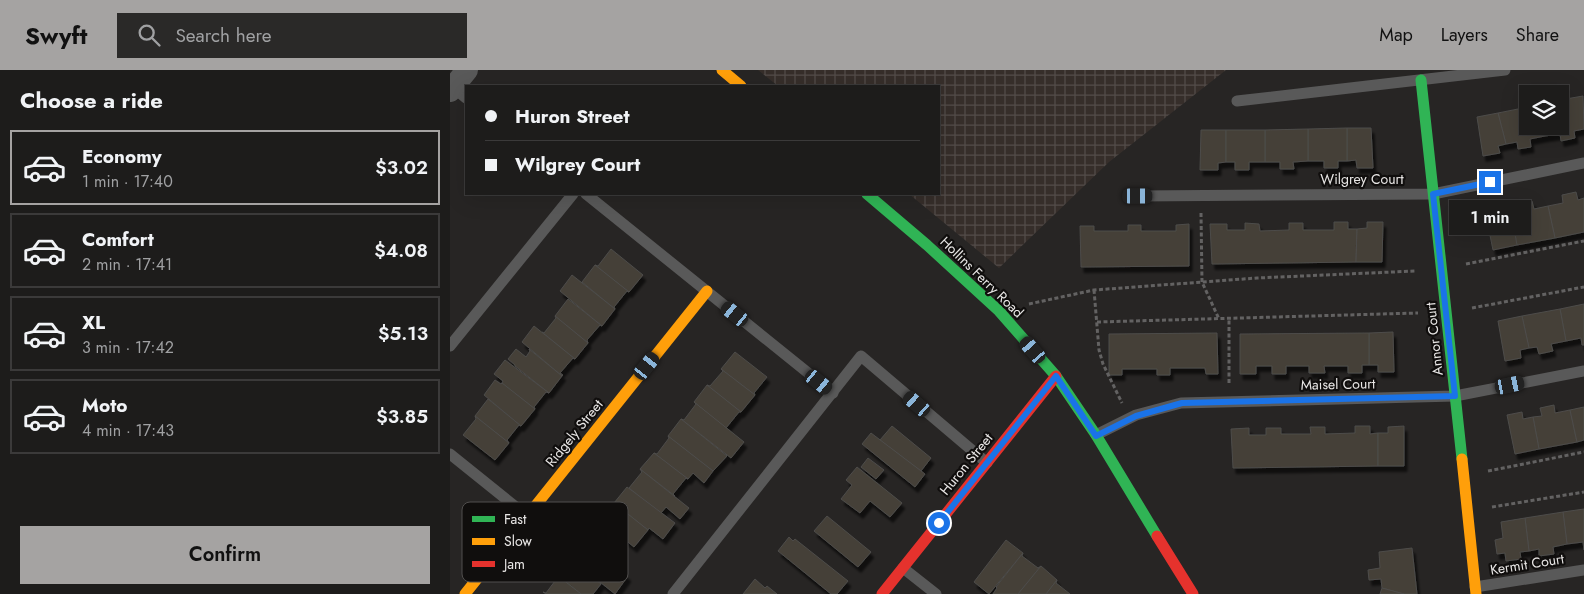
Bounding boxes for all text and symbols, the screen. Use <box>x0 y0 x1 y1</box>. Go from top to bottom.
search box <box>117 13 467 58</box>
text: Swyft <box>25 18 87 53</box>
icon: search <box>135 21 163 49</box>
text: Search here <box>175 22 272 49</box>
text: Map <box>1379 22 1413 48</box>
text: Layers <box>1441 22 1488 48</box>
text: Share <box>1516 22 1559 48</box>
text: Choose a ride <box>20 84 163 116</box>
map controls <box>1519 85 1569 135</box>
button: layers <box>1519 85 1569 135</box>
text: Huron Street <box>515 103 629 130</box>
text: Economy <box>82 143 162 170</box>
icon: car <box>22 145 67 190</box>
text: Wilgrey Court <box>515 151 640 178</box>
text: $3.02 <box>375 154 428 181</box>
street label: Wilgrey Court <box>1320 169 1404 189</box>
text: 1 min · 17:40 <box>82 170 173 193</box>
route end <box>1479 171 1501 193</box>
car <box>1123 189 1153 204</box>
callout: 1 min <box>1449 200 1531 234</box>
text: 1 min <box>1471 206 1509 229</box>
text: Comfort <box>82 226 154 253</box>
icon: car <box>22 228 67 273</box>
street label: Hollins Ferry Road <box>936 232 1028 322</box>
text: $4.08 <box>374 237 428 264</box>
text: 2 min · 17:41 <box>82 253 172 276</box>
car <box>718 299 751 329</box>
street label: Annor Court <box>1420 301 1448 377</box>
text: XL <box>82 309 105 336</box>
icon: car <box>22 311 67 356</box>
text: $5.13 <box>378 320 428 347</box>
car <box>1017 334 1048 366</box>
text: 3 min · 17:42 <box>82 336 174 359</box>
car <box>631 350 662 382</box>
car <box>802 367 835 397</box>
street label: Maisel Court <box>1300 373 1376 395</box>
car <box>1493 375 1526 395</box>
car <box>900 388 933 420</box>
text: Moto <box>82 392 127 419</box>
icon: car <box>22 394 67 439</box>
street label: Ridgely Street <box>541 394 608 471</box>
text: $3.85 <box>376 403 428 430</box>
text: 4 min · 17:43 <box>82 419 174 442</box>
street label: Huron Street <box>935 428 998 499</box>
legend <box>462 502 628 582</box>
text: Fast <box>504 509 527 529</box>
route start <box>928 512 950 534</box>
button: Confirm <box>20 526 430 584</box>
text: Slow <box>504 531 532 551</box>
street label: Kermit Court <box>1489 548 1566 580</box>
text: Jam <box>502 554 525 574</box>

